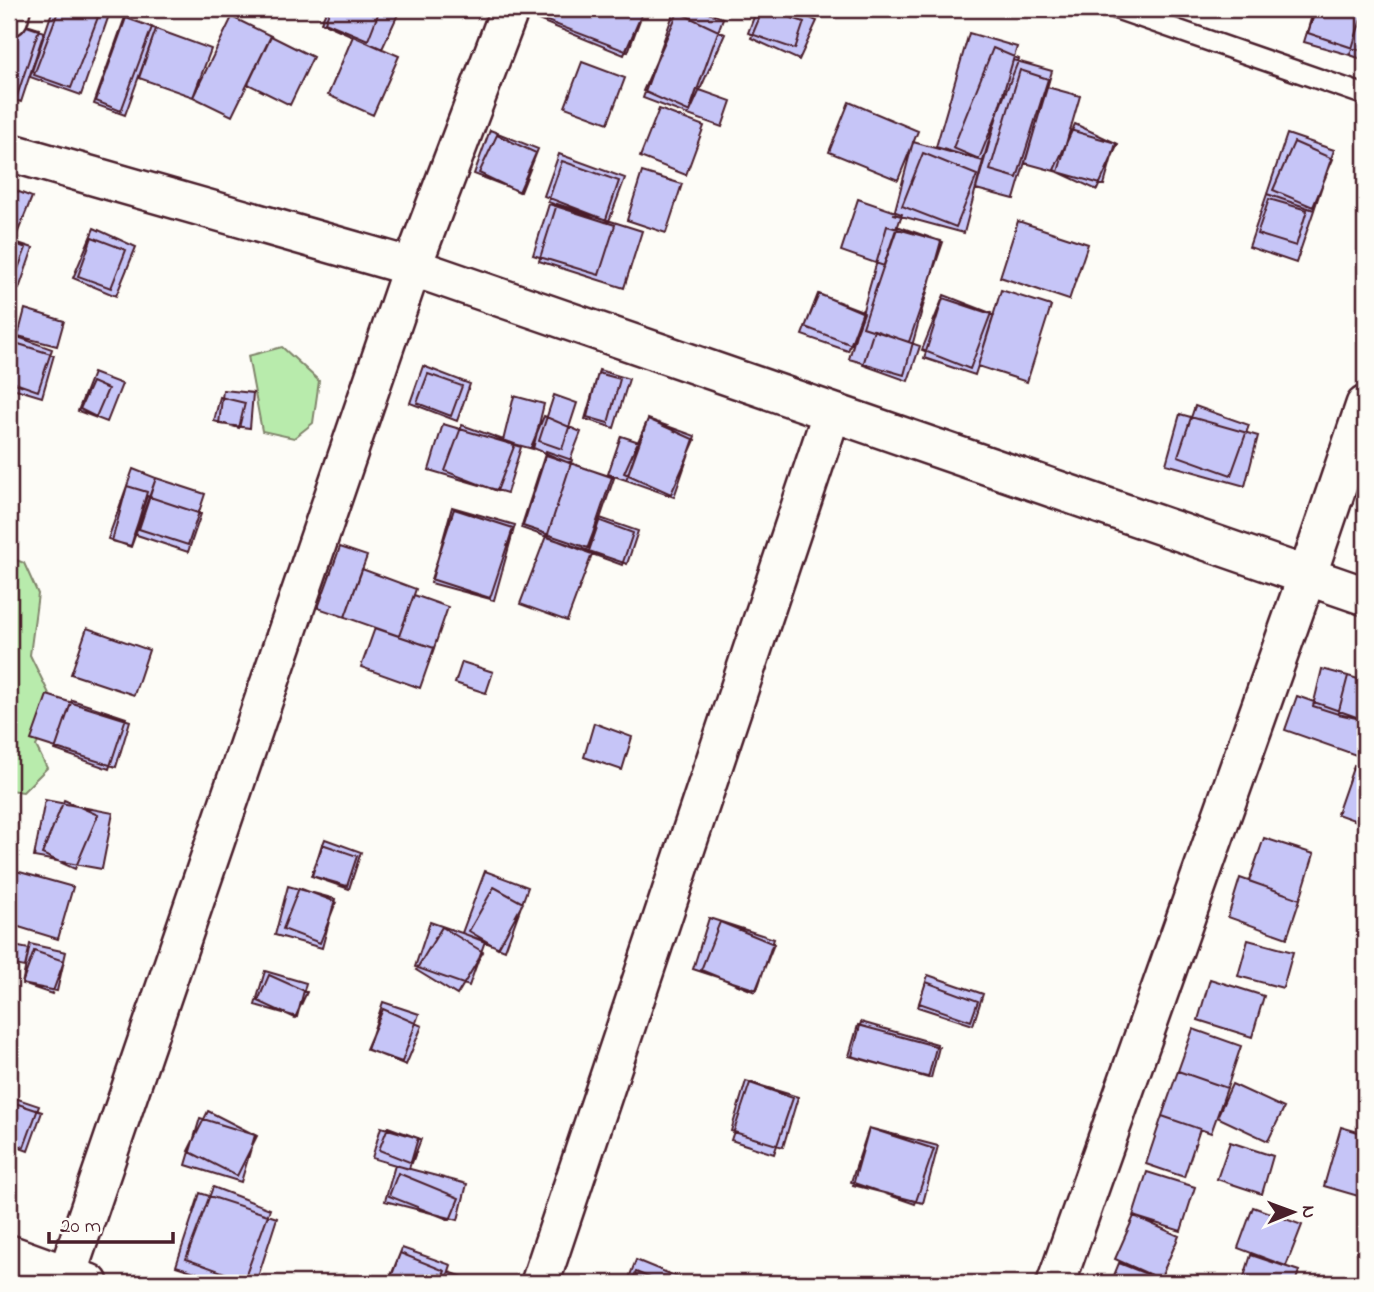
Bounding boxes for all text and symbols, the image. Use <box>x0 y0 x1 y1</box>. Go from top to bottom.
north arrow <box>1258 1176 1328 1246</box>
scale bar <box>49 1201 173 1245</box>
text: N <box>1294 1205 1321 1219</box>
text: 20 m <box>60 1212 101 1242</box>

